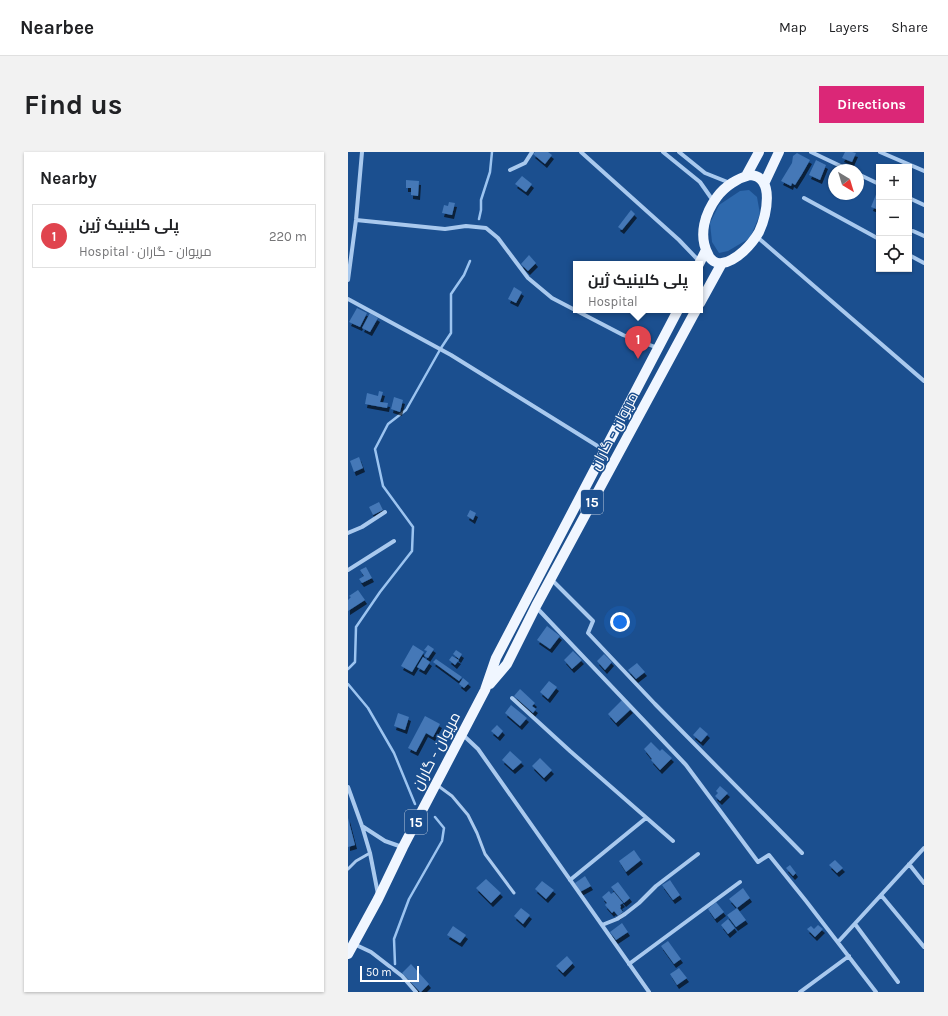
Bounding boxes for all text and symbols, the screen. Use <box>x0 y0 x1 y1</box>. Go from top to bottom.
text: Nearbee <box>20 17 94 39</box>
text: Map <box>779 19 807 36</box>
text: Layers <box>829 19 869 36</box>
text: Share <box>891 19 928 36</box>
button: Directions <box>819 86 924 123</box>
text: Find us <box>24 88 123 121</box>
north arrow <box>828 164 864 200</box>
map controls <box>876 164 912 272</box>
button: + <box>876 164 912 200</box>
text: Nearby <box>40 168 97 188</box>
button: − <box>876 200 912 236</box>
text: پلی کلینیک ژین <box>79 216 179 234</box>
text: 1 <box>52 229 56 244</box>
text: 220 m <box>269 229 307 244</box>
button: locate <box>876 236 912 272</box>
text: Hospital · مریوان - گاران <box>79 244 212 259</box>
popup <box>573 261 703 313</box>
text: پلی کلینیک ژین <box>588 271 688 289</box>
text: Hospital <box>588 294 638 309</box>
pin: 1 <box>625 326 651 359</box>
street label: مریوان - گاران <box>586 389 643 474</box>
road number: 15 <box>581 490 603 514</box>
your location <box>610 612 630 632</box>
street label: مریوان - گاران <box>408 709 465 794</box>
road number: 15 <box>405 810 427 834</box>
scale bar <box>360 964 419 983</box>
text: 50 m <box>366 966 392 979</box>

